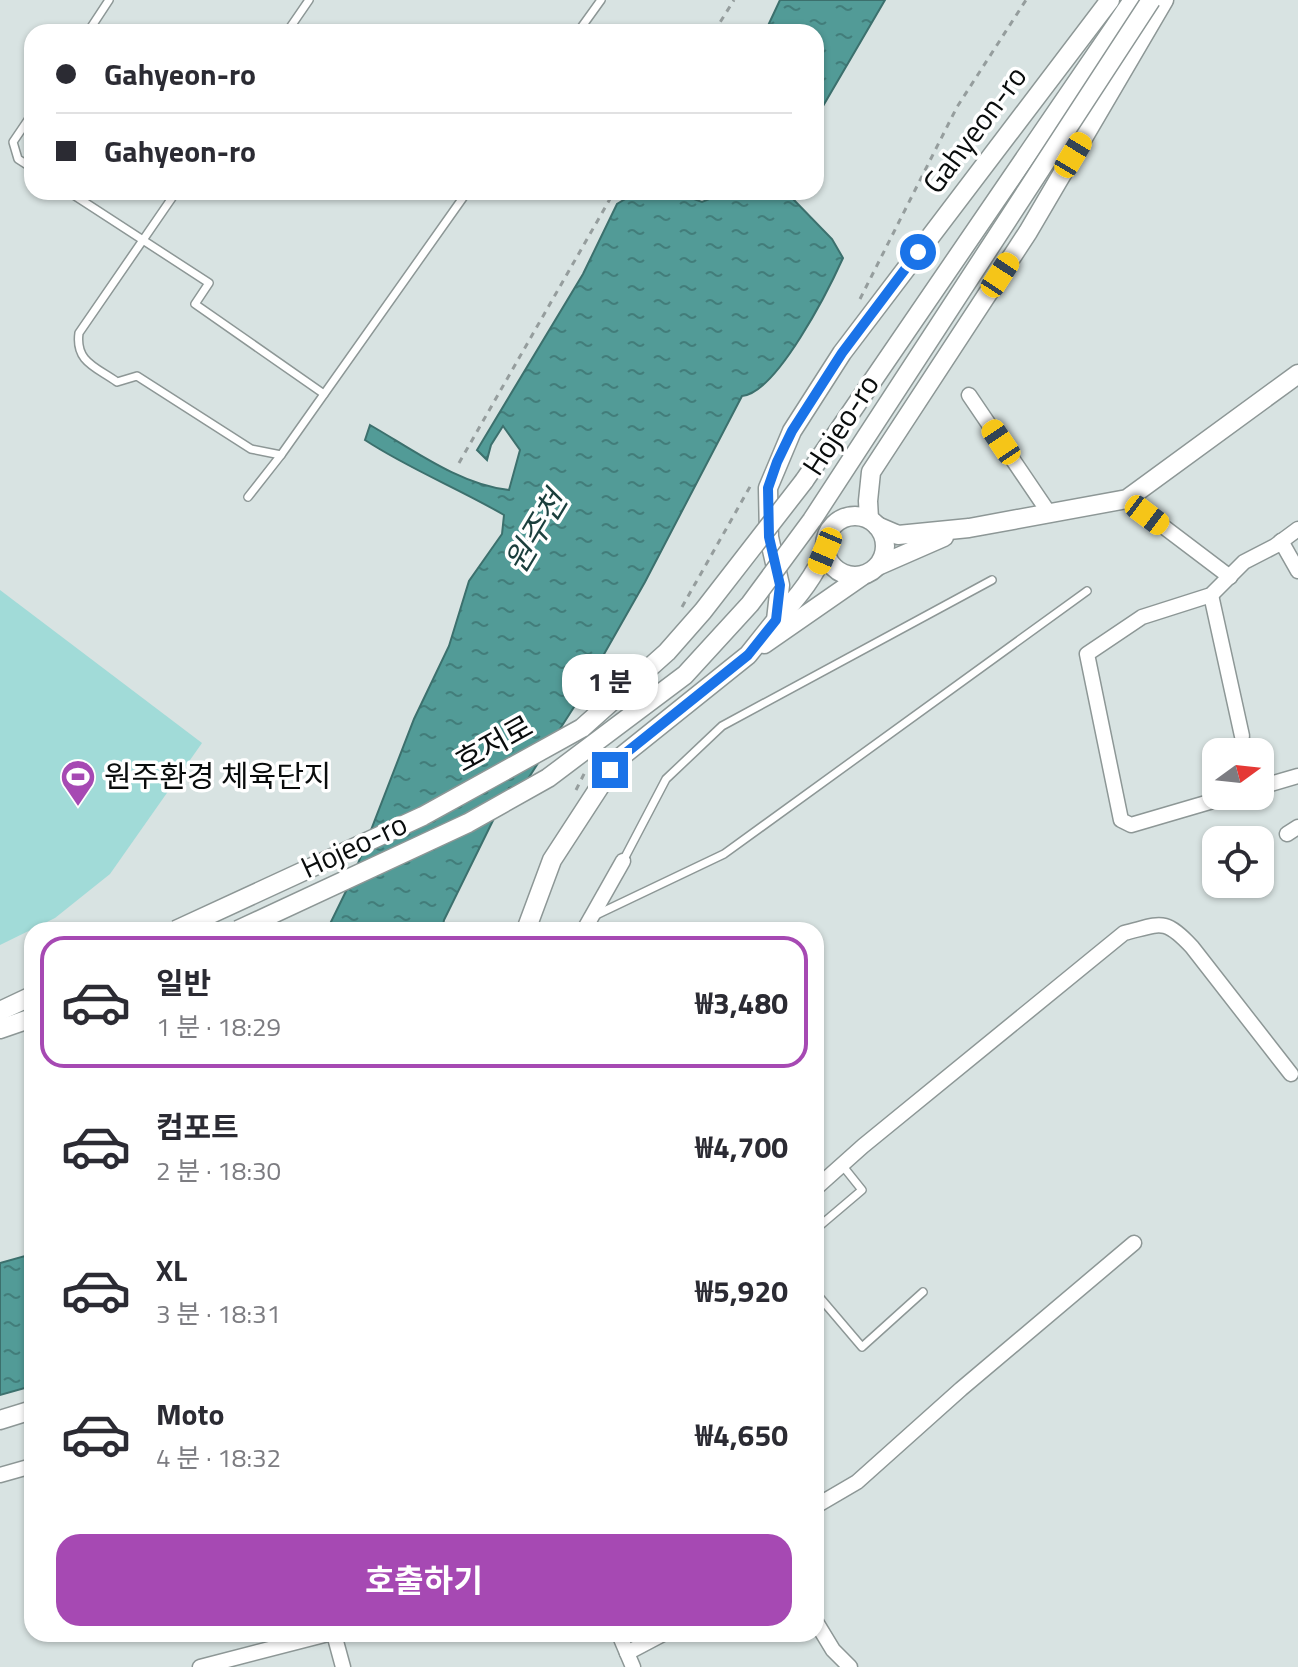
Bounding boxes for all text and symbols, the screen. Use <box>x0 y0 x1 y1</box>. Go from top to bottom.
text: Gahyeon-ro <box>104 51 256 97</box>
street label: Gahyeon-ro <box>911 56 1038 203</box>
text: Gahyeon-ro <box>104 128 256 174</box>
car <box>1050 128 1096 182</box>
route start <box>900 234 936 270</box>
car <box>977 248 1023 302</box>
street label: Hojeo-ro <box>790 365 890 484</box>
car <box>978 415 1024 469</box>
water label: 원주천 <box>492 478 580 582</box>
car <box>1121 491 1173 539</box>
car <box>805 524 845 578</box>
callout: 1 분 <box>562 654 658 710</box>
text: 1 분 <box>588 662 632 701</box>
street label: 호저로 <box>446 703 541 783</box>
north arrow <box>1202 738 1274 810</box>
map controls <box>1202 738 1274 898</box>
route end <box>592 752 628 788</box>
place label: 원주환경 체육단지 <box>104 753 331 799</box>
sports icon: 원주환경 체육단지 <box>59 758 97 808</box>
street label: Hojeo-ro <box>293 800 414 890</box>
button: locate <box>1202 826 1274 898</box>
text: 일반 <box>156 960 211 1006</box>
icon: car <box>60 966 132 1038</box>
text: ₩3,480 <box>695 980 788 1026</box>
text: 1 분 · 18:29 <box>156 1007 281 1046</box>
text: 컴포트 <box>156 1104 239 1150</box>
icon: car <box>60 1110 132 1182</box>
text: ₩4,700 <box>695 1124 788 1170</box>
text: 2 분 · 18:30 <box>156 1151 281 1190</box>
text: XL <box>156 1247 187 1293</box>
icon: car <box>60 1254 132 1326</box>
text: ₩5,920 <box>695 1268 788 1314</box>
text: 3 분 · 18:31 <box>156 1294 281 1333</box>
text: Moto <box>156 1391 224 1437</box>
icon: car <box>60 1398 132 1470</box>
text: ₩4,650 <box>695 1412 788 1458</box>
text: 4 분 · 18:32 <box>156 1438 281 1477</box>
button: 호출하기 <box>56 1534 792 1626</box>

